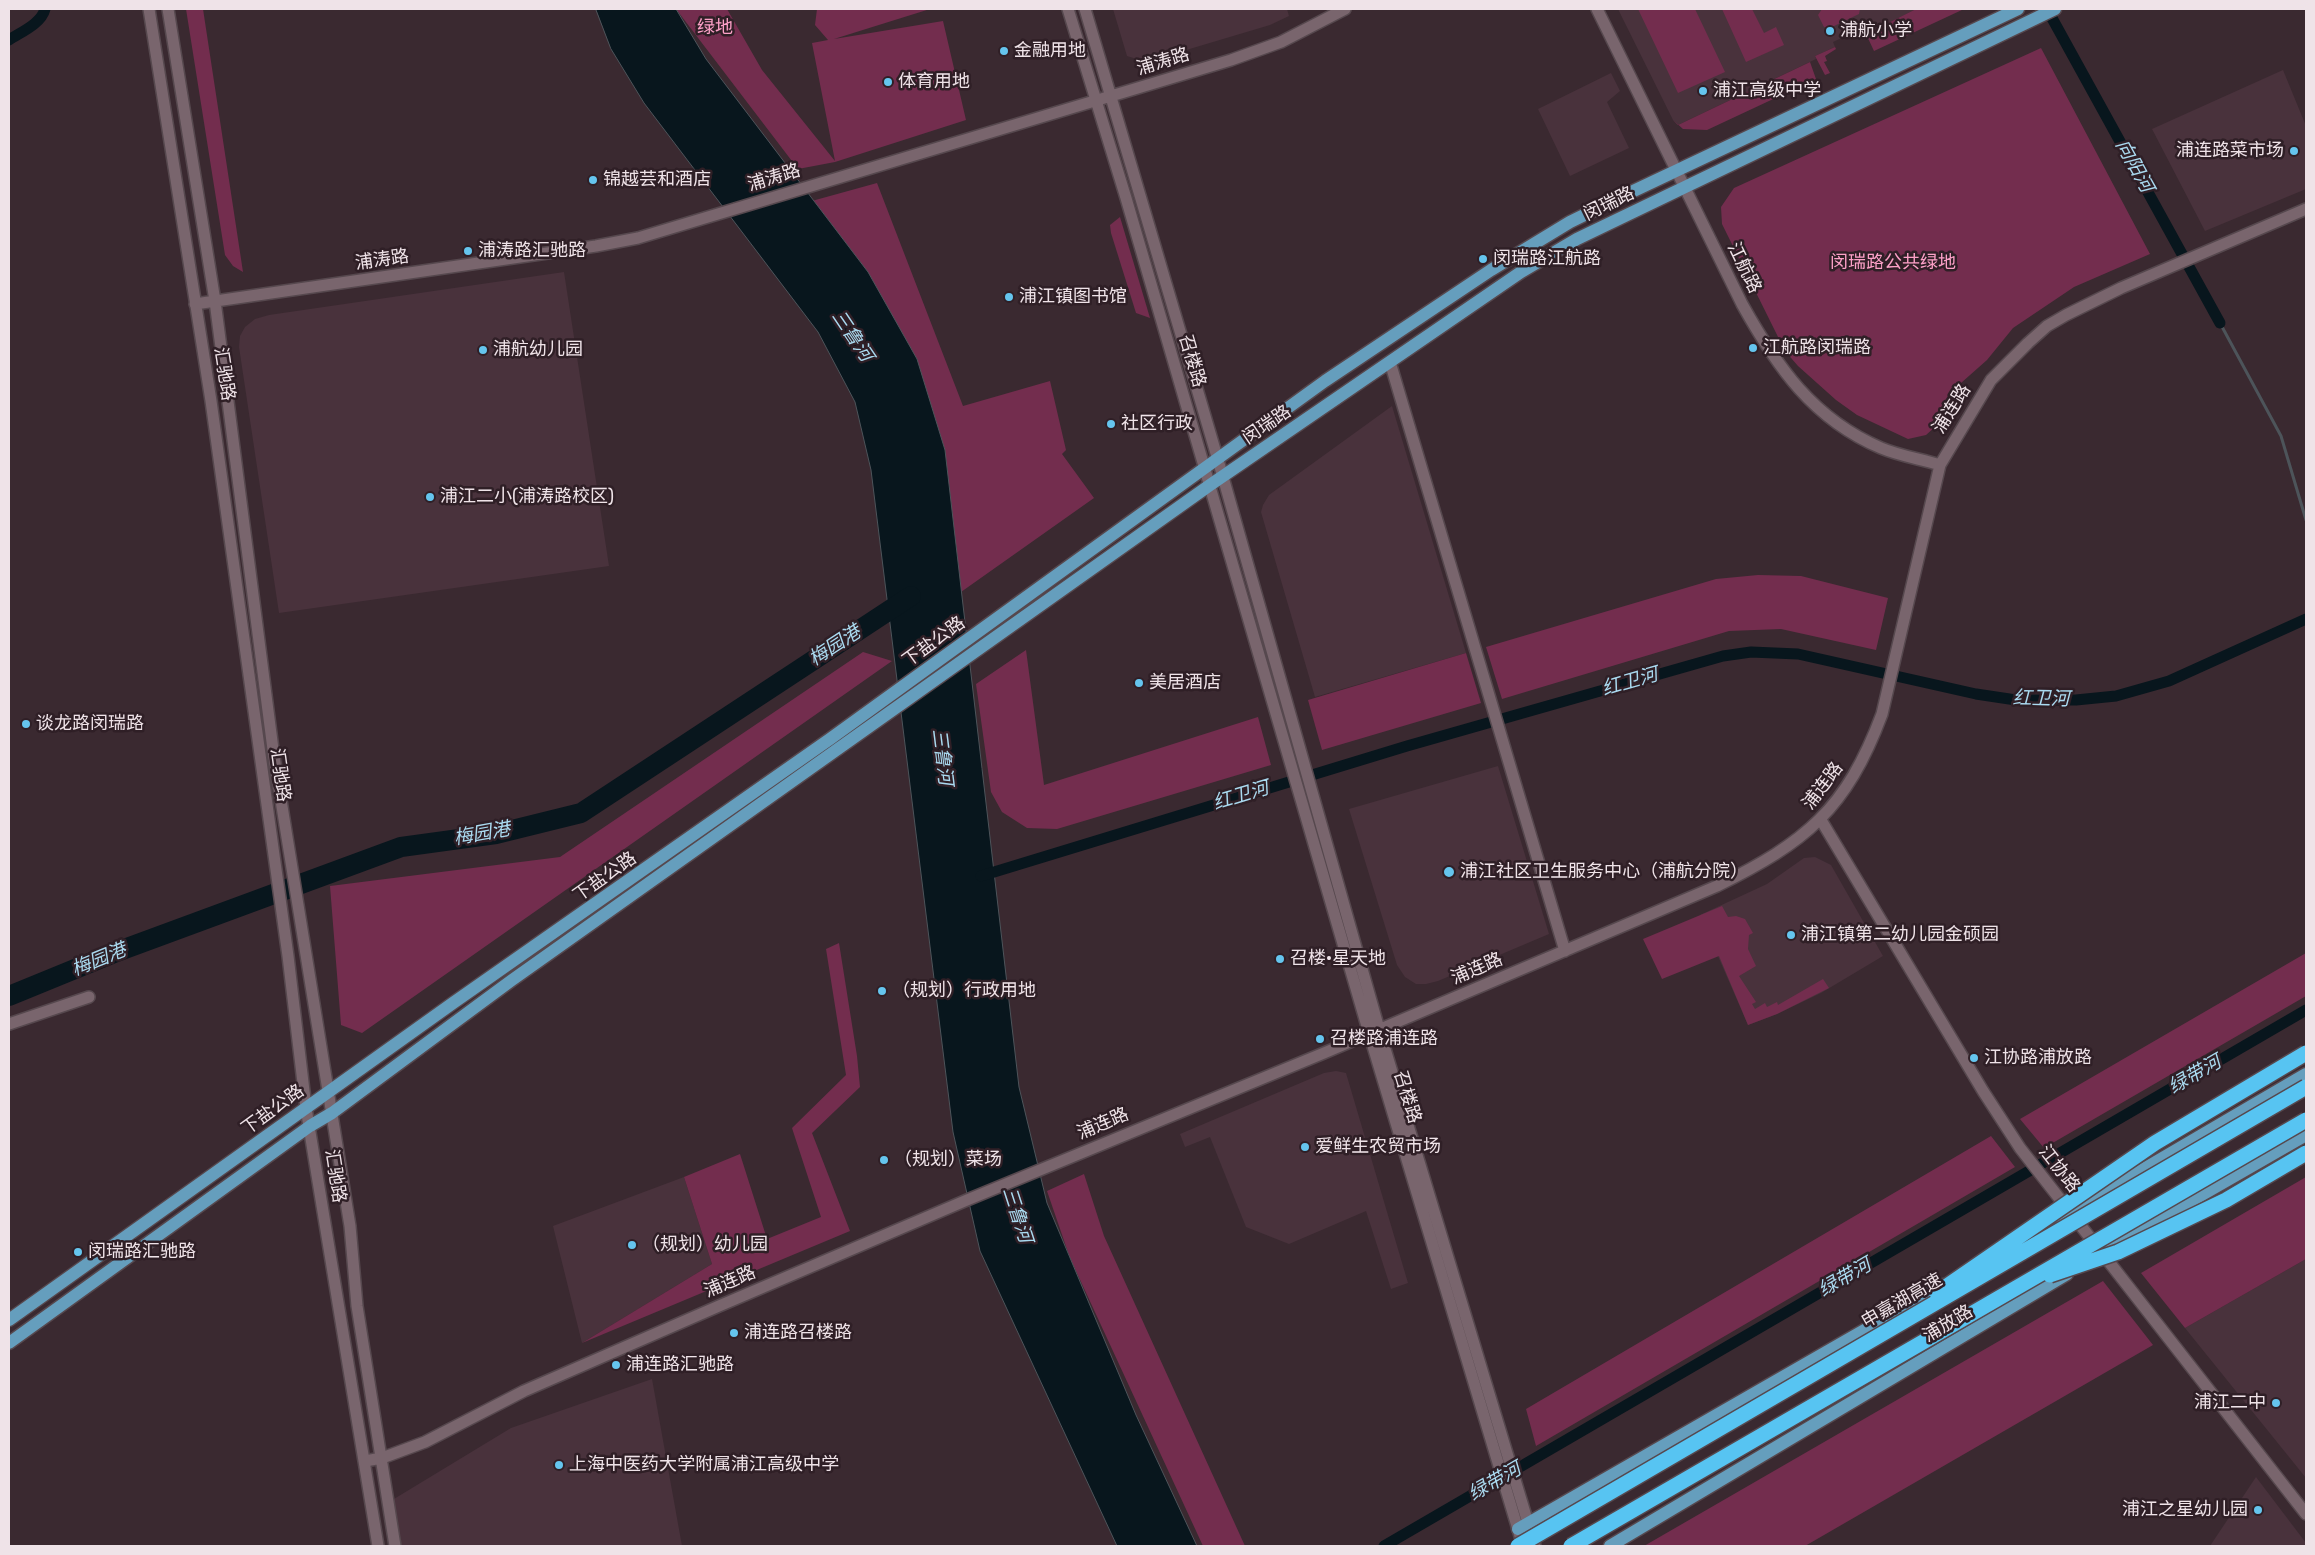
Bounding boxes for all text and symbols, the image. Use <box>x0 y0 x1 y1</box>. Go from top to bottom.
park label: 绿地 <box>697 17 733 39</box>
place label: 浦航小学 <box>1840 20 1912 42</box>
marker: 浦航小学 <box>1824 25 1836 37</box>
place label: 金融用地 <box>1014 40 1086 62</box>
street label: 浦涛路 <box>1134 44 1192 80</box>
marker: 金融用地 <box>998 45 1010 57</box>
place label: 体育用地 <box>898 71 970 93</box>
marker: 体育用地 <box>882 76 894 88</box>
place label: 浦江高级中学 <box>1713 80 1821 102</box>
marker: 浦江高级中学 <box>1697 85 1709 97</box>
water label: 向阳河 <box>2110 136 2158 196</box>
place label: 浦连路菜市场 <box>2176 140 2284 162</box>
marker: 浦连路菜市场 <box>2288 145 2300 157</box>
street label: 浦涛路 <box>745 160 803 196</box>
place label: 锦越芸和酒店 <box>603 169 711 191</box>
marker: 锦越芸和酒店 <box>587 174 599 186</box>
street label: 闵瑞路 <box>1580 182 1638 226</box>
street label: 江航路 <box>1722 239 1766 297</box>
place label: 浦涛路汇驰路 <box>478 240 586 262</box>
marker: 浦涛路汇驰路 <box>462 245 474 257</box>
street label: 浦涛路 <box>354 246 410 274</box>
place label: 闵瑞路江航路 <box>1493 248 1601 270</box>
park label: 闵瑞路公共绿地 <box>1830 252 1956 274</box>
marker: 闵瑞路江航路 <box>1477 253 1489 265</box>
place label: 浦江镇图书馆 <box>1019 286 1127 308</box>
marker: 浦江镇图书馆 <box>1003 291 1015 303</box>
water label: 三鲁河 <box>827 306 877 366</box>
street label: 召楼路 <box>1174 332 1210 390</box>
place label: 江航路闵瑞路 <box>1763 337 1871 359</box>
place label: 浦航幼儿园 <box>493 339 583 361</box>
marker: 江航路闵瑞路 <box>1747 342 1759 354</box>
marker: 浦航幼儿园 <box>477 344 489 356</box>
street label: 汇驰路 <box>209 346 239 402</box>
street label: 浦连路 <box>1929 380 1975 438</box>
street label: 闵瑞路 <box>1239 401 1295 449</box>
place label: 社区行政 <box>1121 413 1193 435</box>
marker: 社区行政 <box>1105 418 1117 430</box>
place label: 浦江二小(浦涛路校区) <box>440 486 614 508</box>
marker: 浦江二小(浦涛路校区) <box>424 491 436 503</box>
street label: 下盐公路 <box>899 612 969 672</box>
water label: 梅园港 <box>805 621 865 671</box>
water label: 红卫河 <box>1599 663 1661 701</box>
place label: 美居酒店 <box>1149 672 1221 694</box>
marker: 美居酒店 <box>1133 677 1145 689</box>
water label: 红卫河 <box>2012 687 2070 711</box>
place label: 谈龙路闵瑞路 <box>36 713 144 735</box>
marker: 谈龙路闵瑞路 <box>20 718 32 730</box>
water label: 三鲁河 <box>927 727 957 787</box>
street label: 汇驰路 <box>266 747 294 803</box>
street label: 浦连路 <box>1798 758 1848 814</box>
water label: 红卫河 <box>1210 777 1272 815</box>
water label: 梅园港 <box>452 818 512 850</box>
street label: 下盐公路 <box>569 848 641 906</box>
place label: 浦江社区卫生服务中心（浦航分院） <box>1460 861 1748 883</box>
marker: 浦江社区卫生服务中心（浦航分院） <box>1442 865 1456 879</box>
place label: 浦江镇第二幼儿园金硕园 <box>1801 924 1999 946</box>
marker: 浦江镇第二幼儿园金硕园 <box>1785 929 1797 941</box>
water label: 梅园港 <box>68 939 130 981</box>
place label: 召楼·星天地 <box>1290 948 1386 970</box>
street label: 浦连路 <box>1448 949 1506 989</box>
marker: 召楼·星天地 <box>1274 953 1286 965</box>
place label: （规划）行政用地 <box>892 980 1036 1002</box>
marker: （规划）行政用地 <box>876 985 888 997</box>
place label: 召楼路浦连路 <box>1330 1028 1438 1050</box>
marker: 召楼路浦连路 <box>1314 1033 1326 1045</box>
place label: 江协路浦放路 <box>1984 1047 2092 1069</box>
water label: 绿带河 <box>2165 1051 2225 1099</box>
marker: 江协路浦放路 <box>1968 1052 1980 1064</box>
street label: 召楼路 <box>1389 1068 1425 1126</box>
street label: 下盐公路 <box>238 1080 308 1140</box>
street label: 浦连路 <box>1074 1104 1132 1144</box>
place label: 爱鲜生农贸市场 <box>1315 1136 1441 1158</box>
marker: 爱鲜生农贸市场 <box>1299 1141 1311 1153</box>
street label: 江协路 <box>2034 1141 2084 1197</box>
street label: 汇驰路 <box>320 1148 350 1204</box>
place label: （规划）菜场 <box>894 1149 1002 1171</box>
marker: （规划）菜场 <box>878 1154 890 1166</box>
water label: 三鲁河 <box>997 1184 1037 1246</box>
place label: （规划）幼儿园 <box>642 1234 768 1256</box>
marker: （规划）幼儿园 <box>626 1239 638 1251</box>
place label: 闵瑞路汇驰路 <box>88 1241 196 1263</box>
marker: 闵瑞路汇驰路 <box>72 1246 84 1258</box>
water label: 绿带河 <box>1815 1254 1875 1302</box>
street label: 浦连路 <box>701 1262 759 1302</box>
street label: 申嘉湖高速 <box>1858 1269 1946 1333</box>
street label: 浦放路 <box>1919 1301 1977 1347</box>
place label: 浦连路召楼路 <box>744 1322 852 1344</box>
marker: 浦连路召楼路 <box>728 1327 740 1339</box>
place label: 浦连路汇驰路 <box>626 1354 734 1376</box>
marker: 浦连路汇驰路 <box>610 1359 622 1371</box>
place label: 浦江二中 <box>2194 1392 2266 1414</box>
marker: 浦江二中 <box>2270 1397 2282 1409</box>
place label: 上海中医药大学附属浦江高级中学 <box>569 1454 839 1476</box>
water label: 绿带河 <box>1465 1458 1525 1506</box>
marker: 上海中医药大学附属浦江高级中学 <box>553 1459 565 1471</box>
place label: 浦江之星幼儿园 <box>2122 1499 2248 1521</box>
marker: 浦江之星幼儿园 <box>2252 1504 2264 1516</box>

